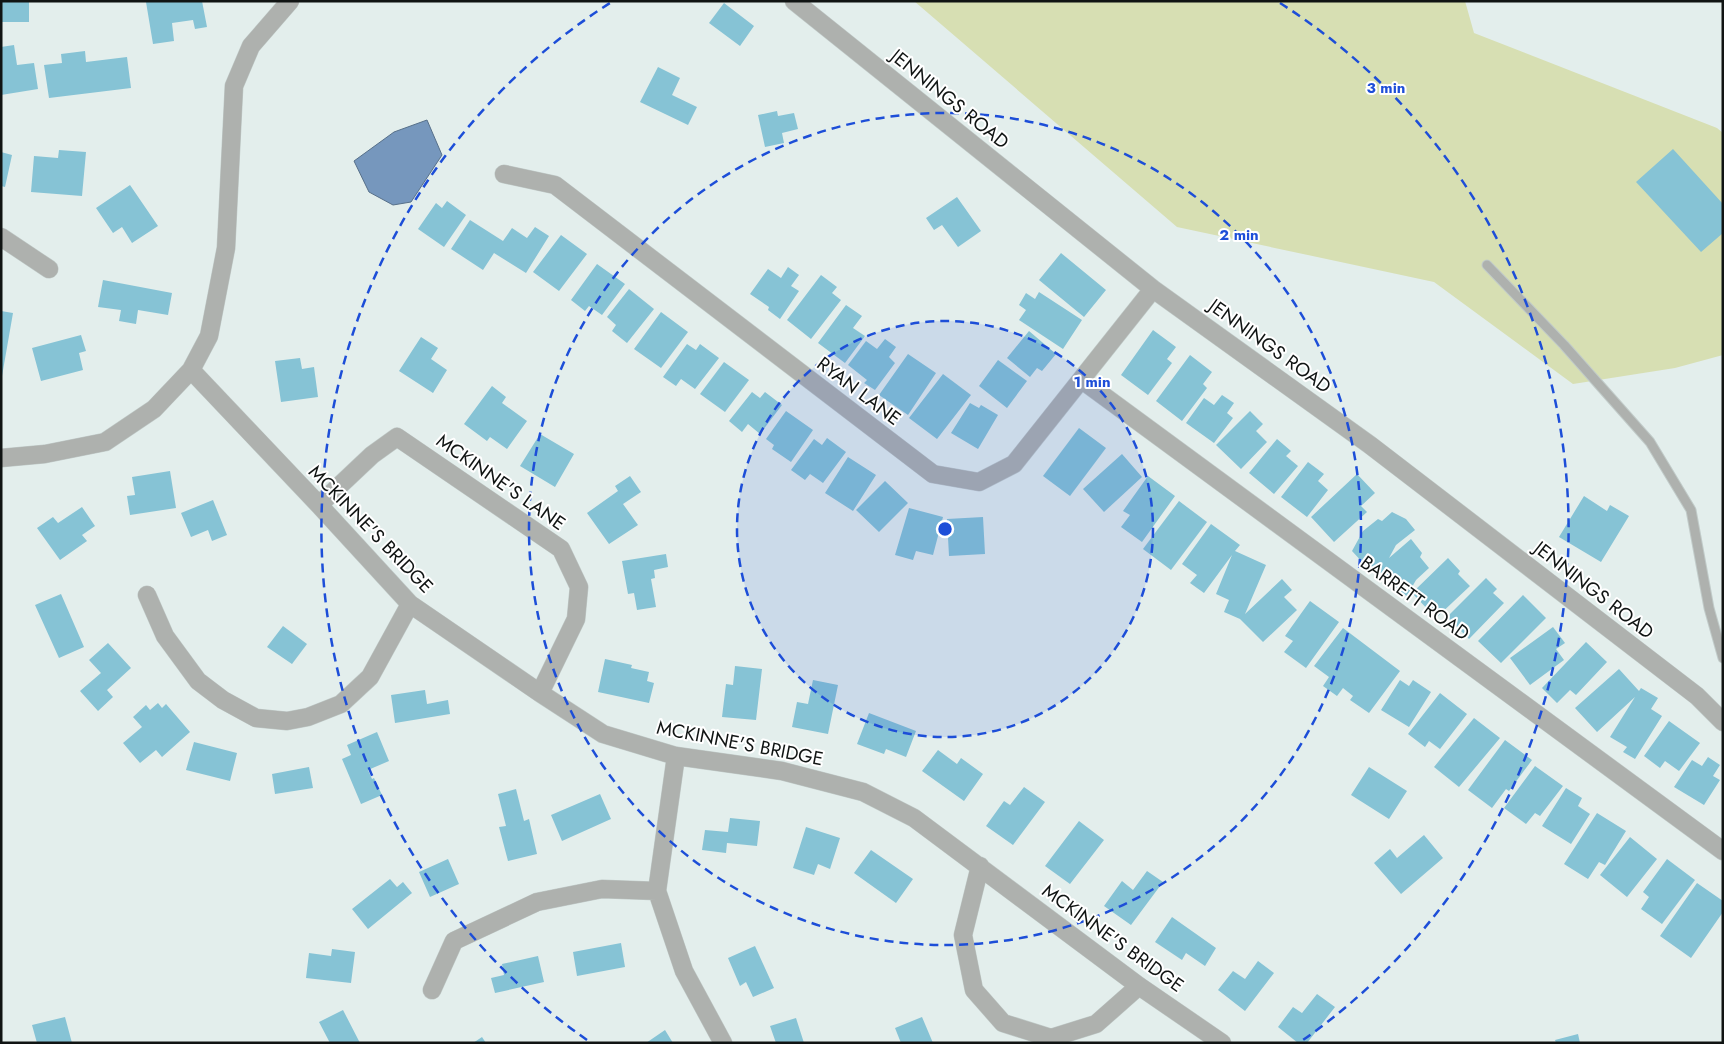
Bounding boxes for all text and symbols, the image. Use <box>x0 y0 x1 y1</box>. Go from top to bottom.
street label: JENNINGS ROAD <box>883 41 1015 155</box>
text: 3 min <box>1367 77 1405 99</box>
text: 2 min <box>1219 224 1259 246</box>
street label: JENNINGS ROAD <box>1201 291 1337 400</box>
street label: RYAN LANE <box>811 350 907 432</box>
text: 1 min <box>1073 371 1111 393</box>
street label: MCKINNE'S LANE <box>431 427 571 537</box>
street label: MCKINNE'S BRIDGE <box>303 459 439 599</box>
centre of rings <box>936 520 954 538</box>
street label: JENNINGS ROAD <box>1526 533 1660 645</box>
street label: BARRETT ROAD <box>1355 549 1475 647</box>
street label: MCKINNE'S BRIDGE <box>654 714 826 772</box>
street label: MCKINNE'S BRIDGE <box>1037 877 1189 999</box>

